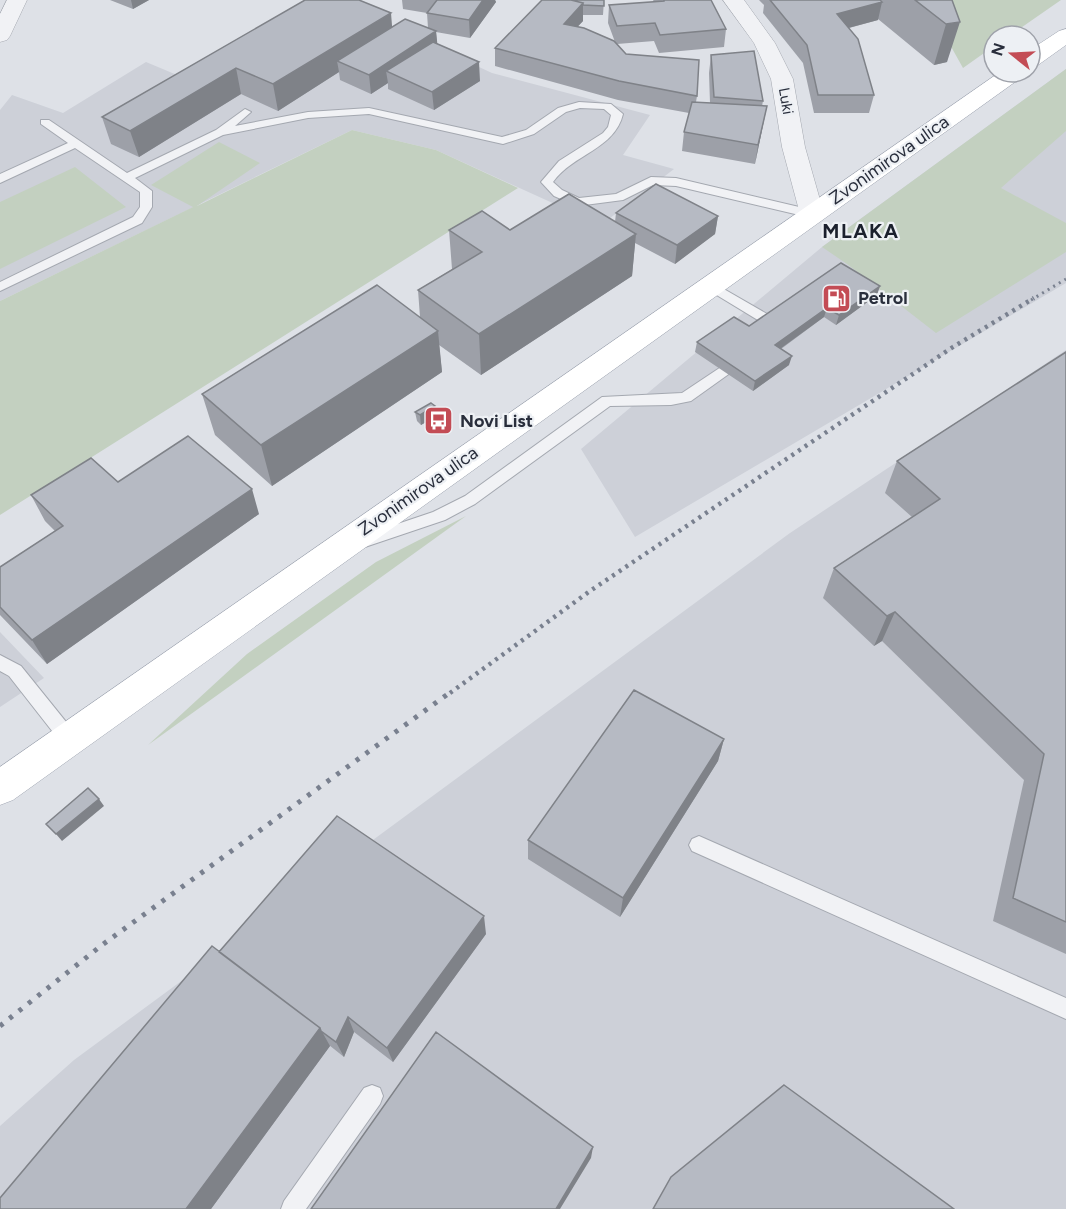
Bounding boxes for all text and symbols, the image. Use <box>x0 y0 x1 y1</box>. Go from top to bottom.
north arrow <box>982 24 1042 84</box>
text: N <box>987 41 1009 58</box>
street label: Luki <box>775 86 797 116</box>
street label: Zvonimirova ulica <box>825 111 953 209</box>
district label: MLAKA <box>822 219 900 243</box>
fuel station icon: Petrol <box>821 282 853 314</box>
place label: Petrol <box>858 287 908 309</box>
bus stop icon: Novi List <box>423 405 455 437</box>
place label: Novi List <box>460 410 533 432</box>
street label: Zvonimirova ulica <box>354 442 482 540</box>

